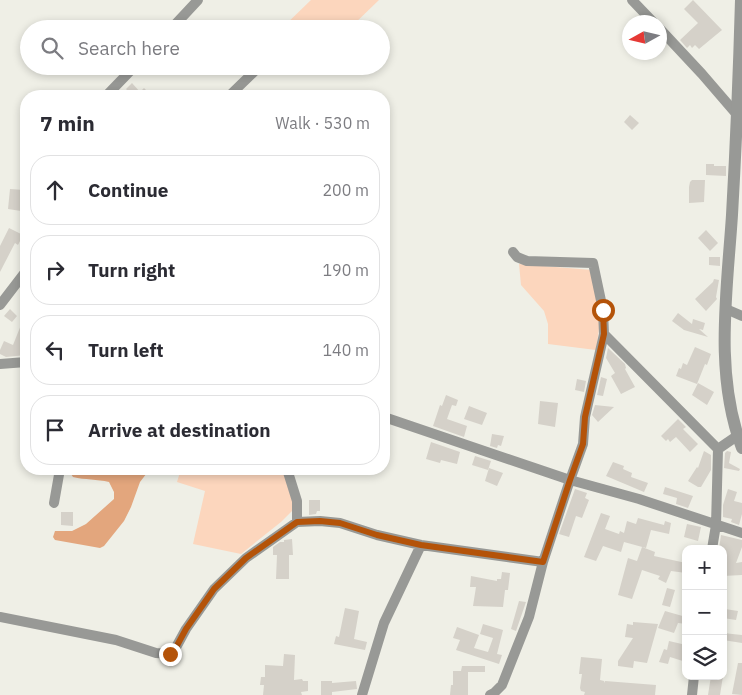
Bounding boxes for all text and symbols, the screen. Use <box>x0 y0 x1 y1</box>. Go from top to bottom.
north arrow <box>622 15 667 60</box>
search box <box>20 20 390 75</box>
icon: search <box>38 34 66 62</box>
text: Search here <box>78 36 180 60</box>
text: 7 min <box>40 109 95 137</box>
text: Walk · 530 m <box>275 113 370 133</box>
icon: ahead <box>41 176 69 204</box>
text: Continue <box>88 178 168 202</box>
text: 200 m <box>322 180 369 200</box>
icon: right <box>41 256 69 284</box>
text: Turn right <box>88 258 175 282</box>
text: 190 m <box>322 260 369 280</box>
route start <box>592 299 615 322</box>
icon: left <box>41 336 69 364</box>
text: Turn left <box>88 338 164 362</box>
text: 140 m <box>322 340 369 360</box>
icon: arrive <box>41 416 69 444</box>
text: Arrive at destination <box>88 418 271 442</box>
map controls <box>682 545 727 680</box>
button: + <box>682 545 727 590</box>
button: − <box>682 590 727 635</box>
button: layers <box>682 635 727 680</box>
route end <box>159 643 182 666</box>

